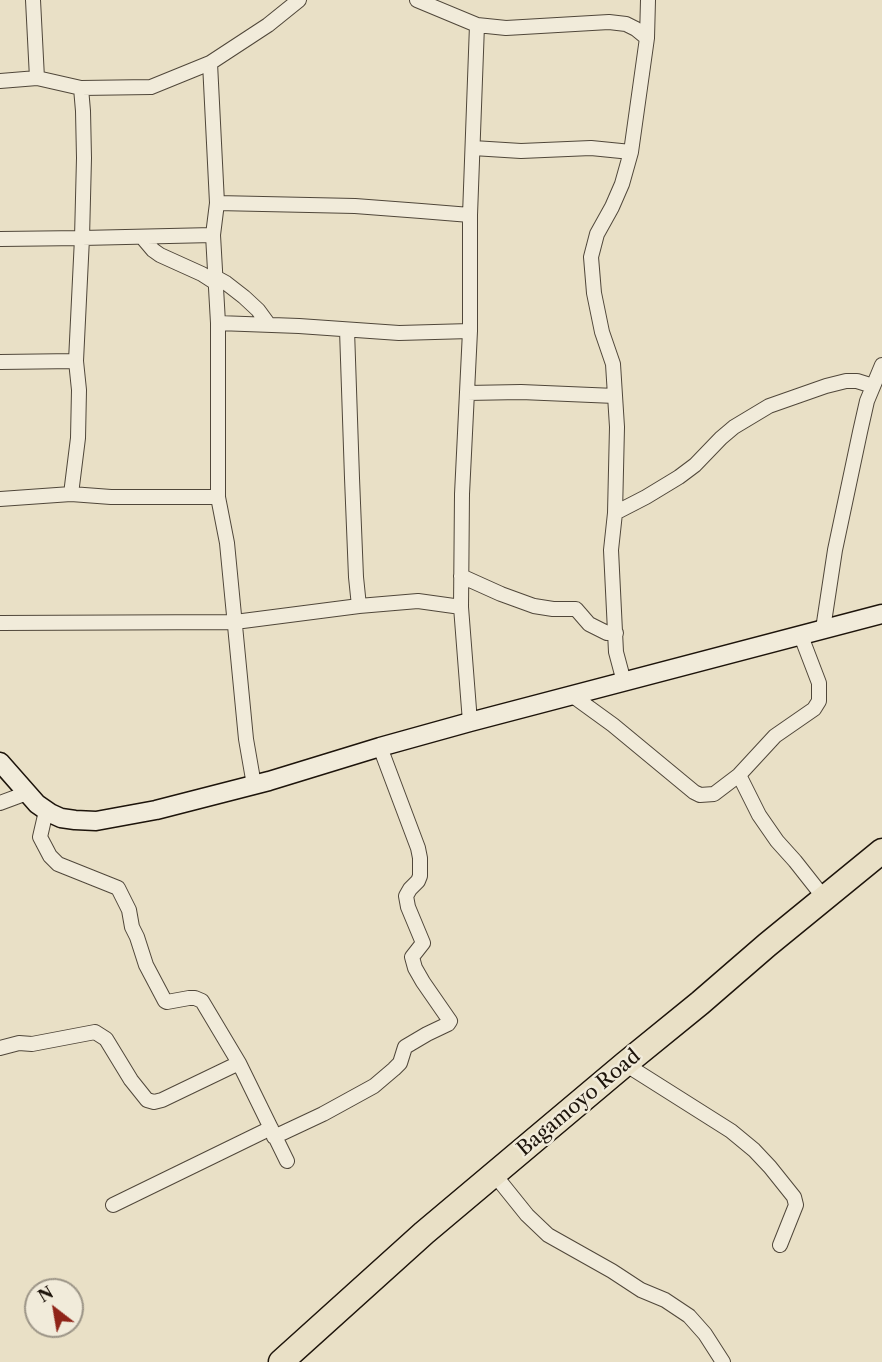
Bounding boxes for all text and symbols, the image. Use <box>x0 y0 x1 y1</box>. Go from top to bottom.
street label: Bagamoyo Road <box>512 1044 646 1162</box>
north arrow <box>24 1278 84 1338</box>
text: N <box>35 1282 57 1306</box>

